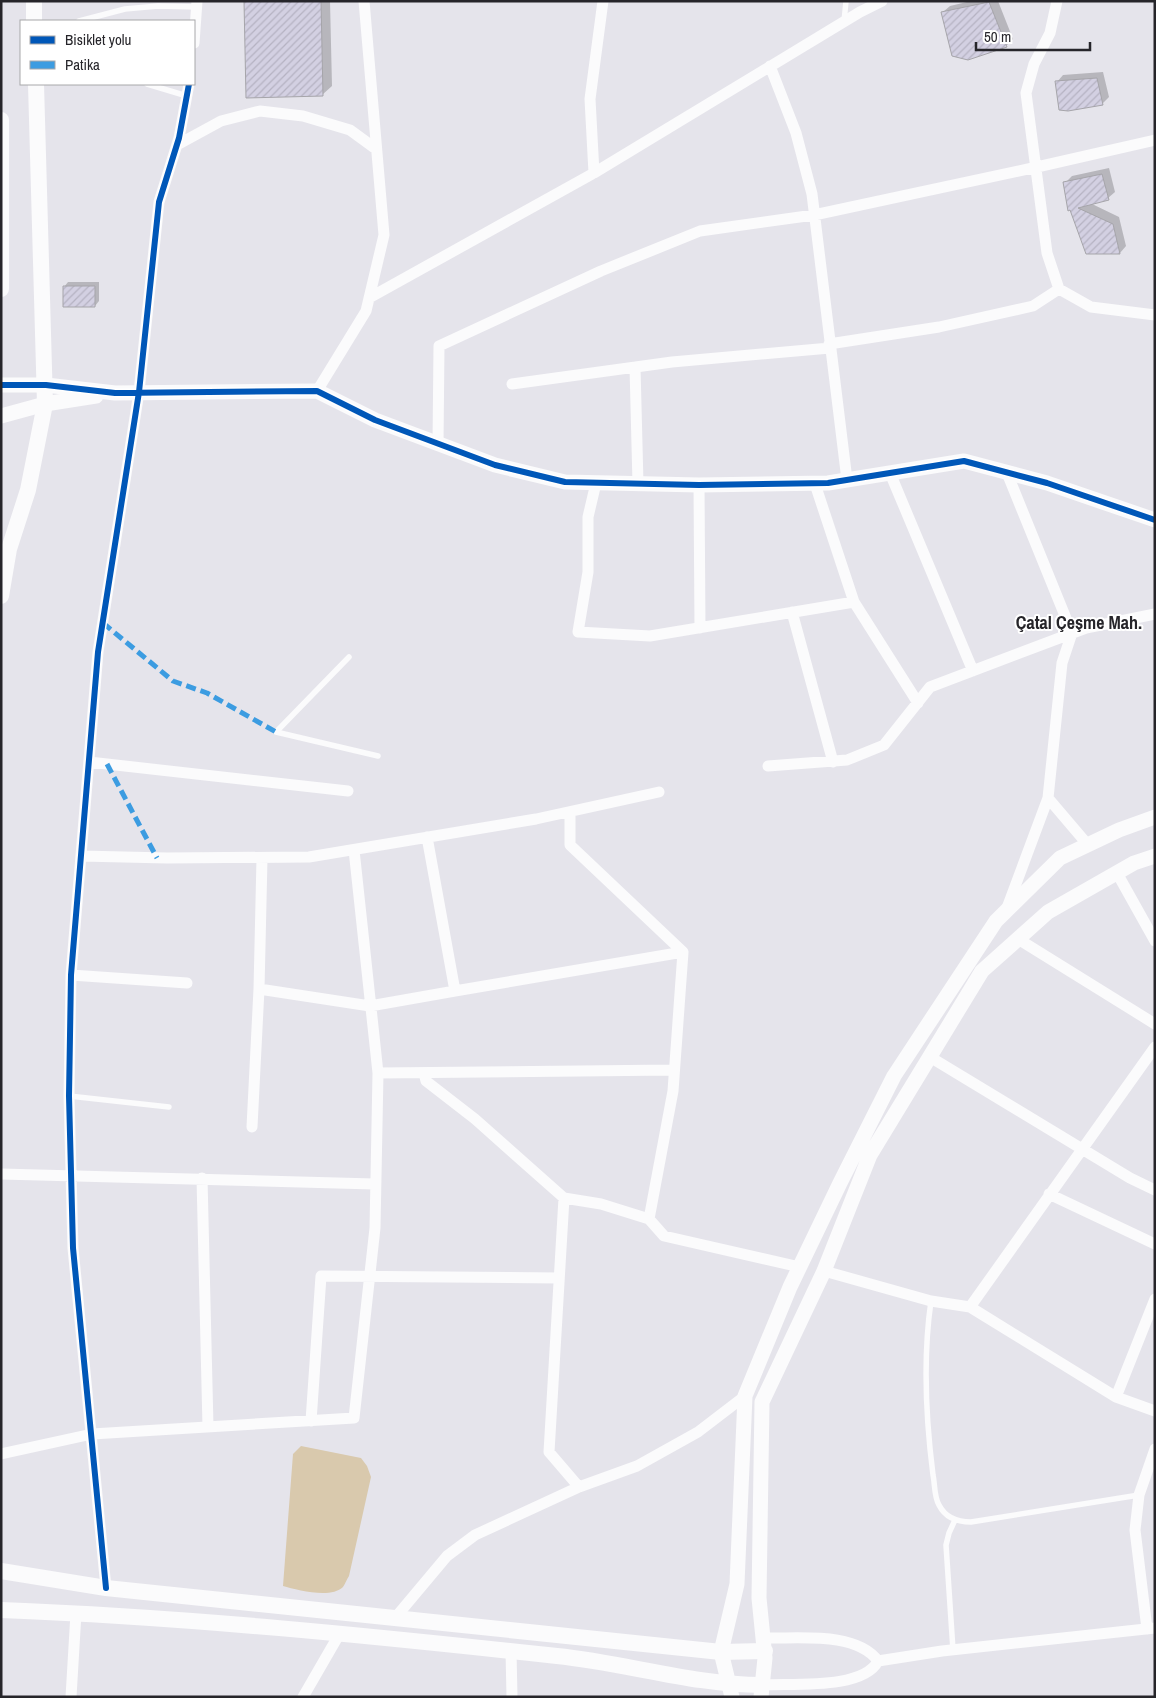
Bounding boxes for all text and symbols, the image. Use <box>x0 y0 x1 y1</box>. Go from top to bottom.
legend <box>20 20 195 85</box>
scale bar <box>976 20 1090 52</box>
text: 50 m <box>984 26 1011 47</box>
text: Bisiklet yolu <box>65 29 131 50</box>
text: Patika <box>65 54 100 75</box>
district label: Çatal Çeşme Mah. <box>1016 610 1142 635</box>

